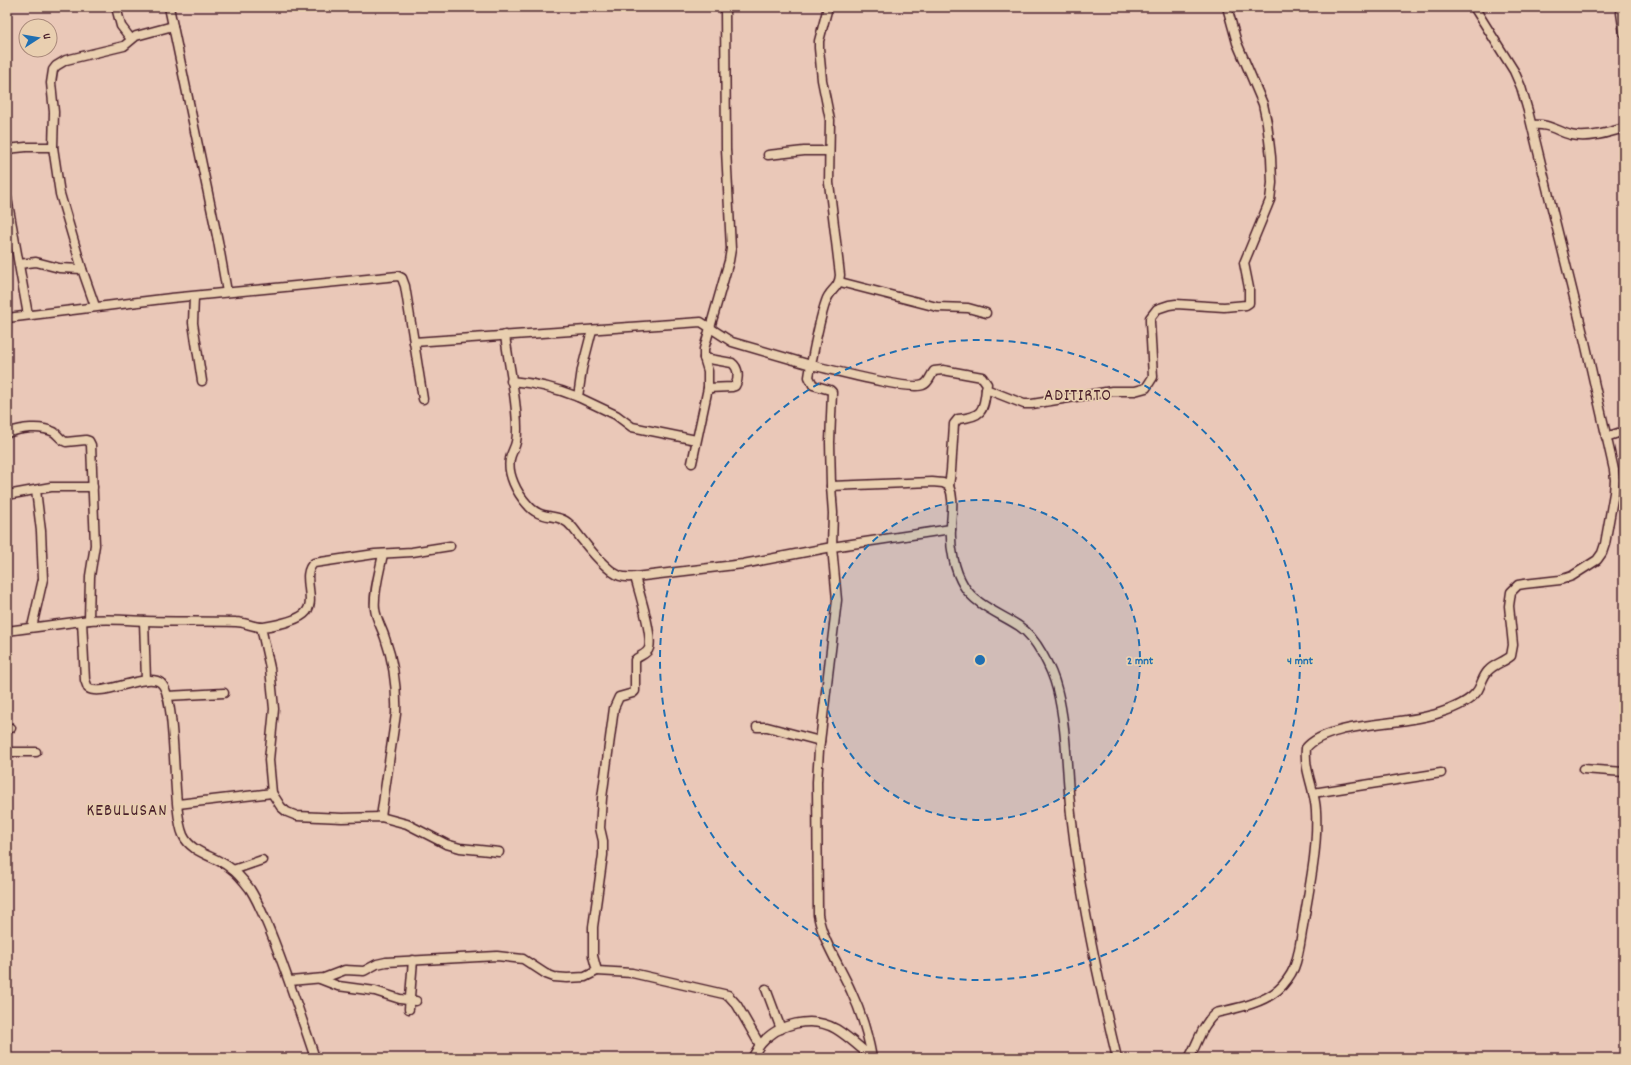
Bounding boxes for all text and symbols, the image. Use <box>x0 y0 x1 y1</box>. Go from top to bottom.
north arrow <box>18 18 58 58</box>
text: U <box>37 32 54 41</box>
district label: ADITIRTO <box>1044 385 1112 409</box>
centre of rings <box>973 653 987 667</box>
text: 2 mnt <box>1127 653 1154 670</box>
text: 4 mnt <box>1287 653 1314 670</box>
district label: KEBULUSAN <box>86 800 168 824</box>

